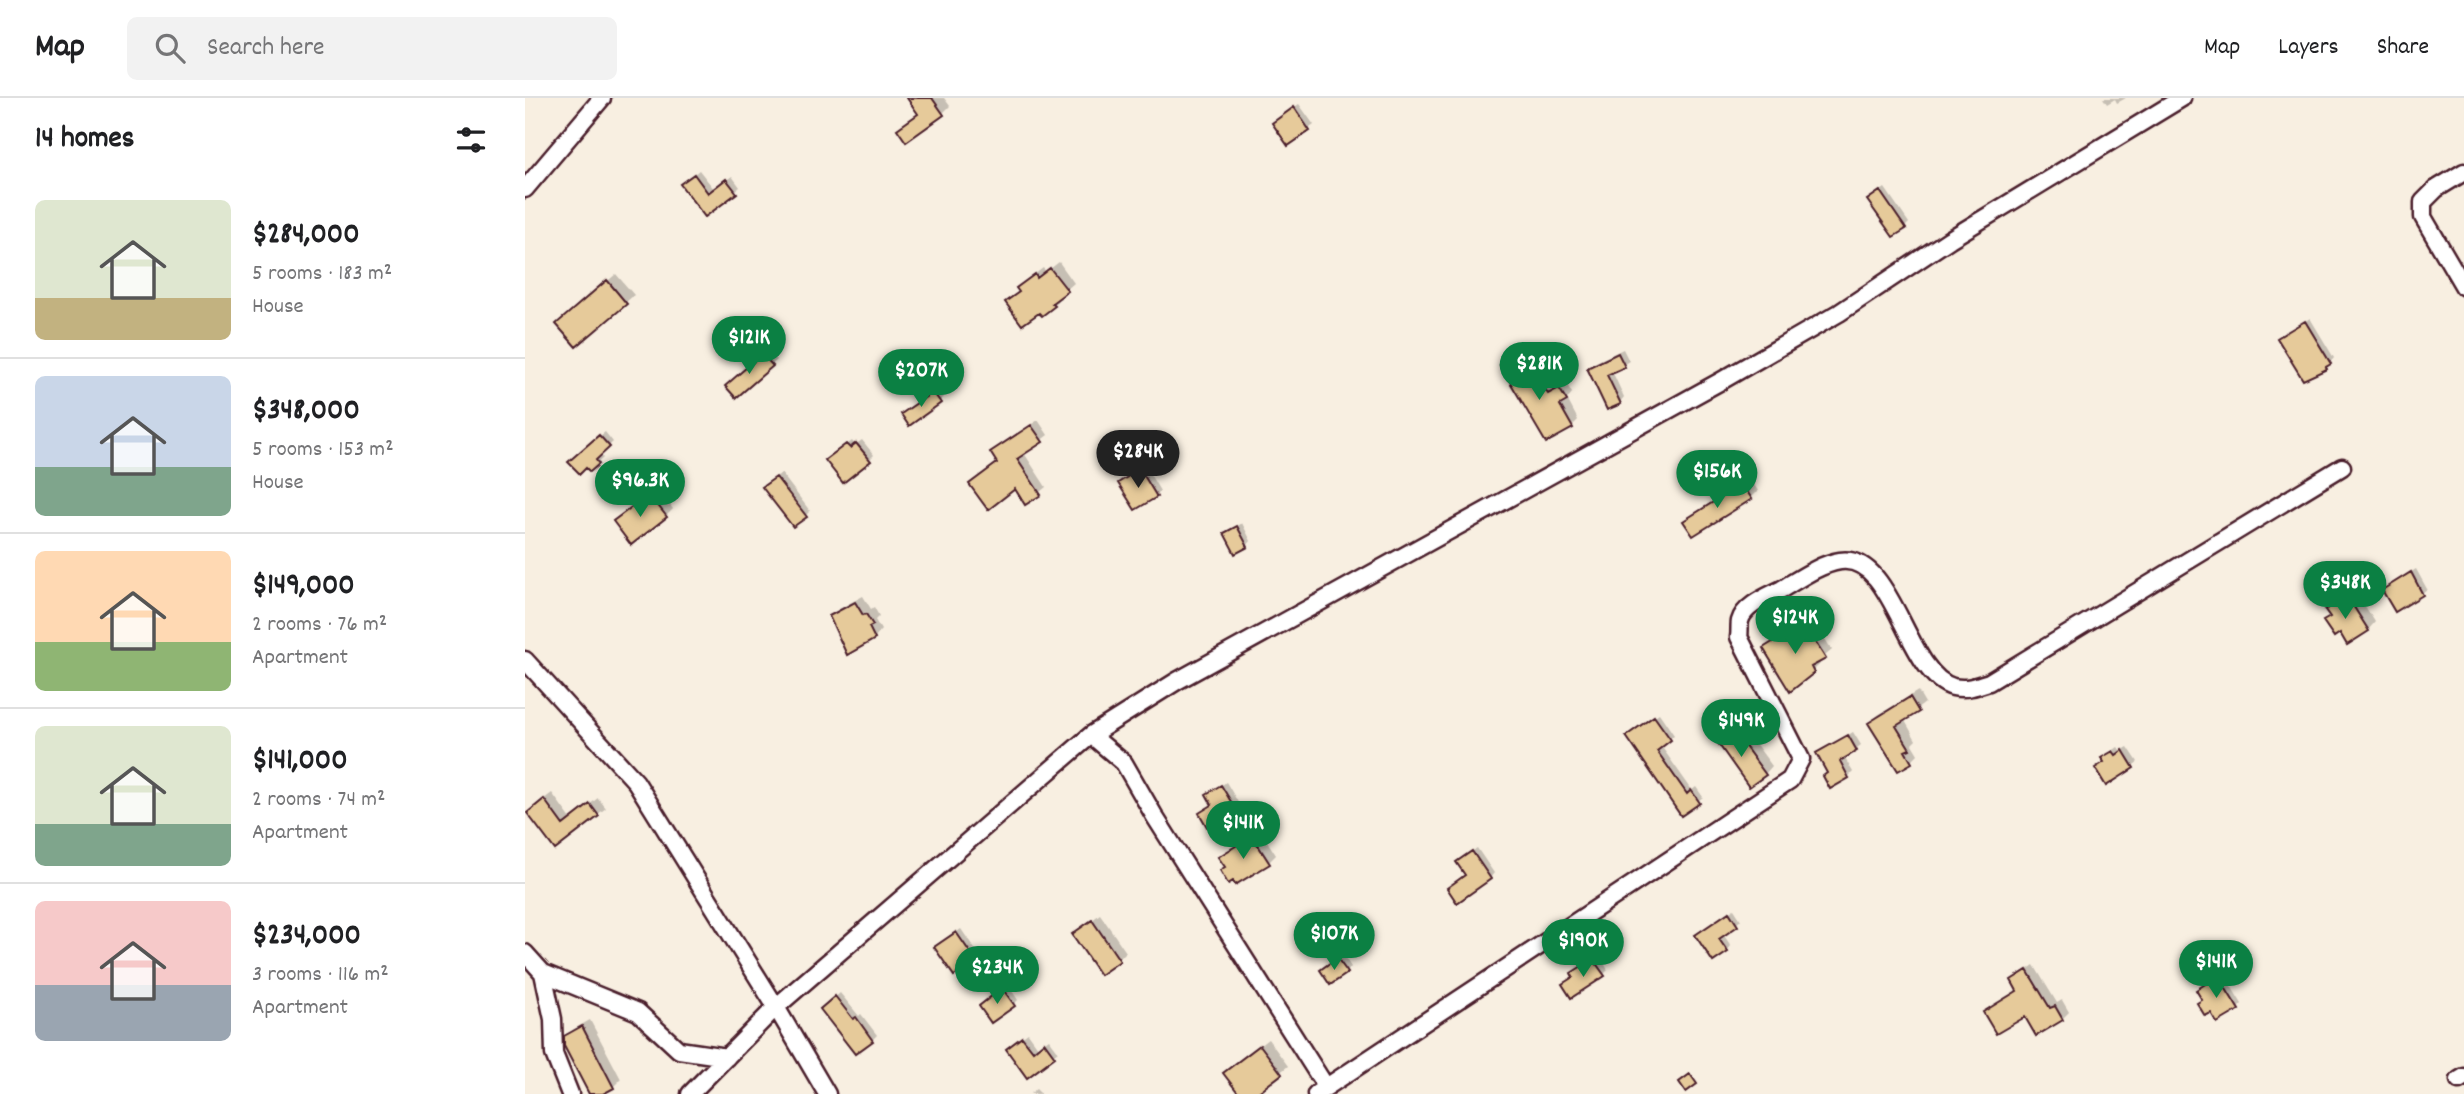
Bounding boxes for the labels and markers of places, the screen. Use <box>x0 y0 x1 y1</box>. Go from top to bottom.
pin: $121K <box>700 316 798 376</box>
pin: $281K <box>1490 342 1588 402</box>
pin: $207K <box>872 350 970 409</box>
pin: $284K <box>1089 430 1187 490</box>
pin: $156K <box>1668 450 1766 510</box>
pin: $96.3K <box>583 460 697 519</box>
pin: $348K <box>2296 561 2394 621</box>
pin: $124K <box>1746 596 1844 656</box>
pin: $149K <box>1692 700 1790 759</box>
pin: $141K <box>1194 802 1292 861</box>
pin: $107K <box>1285 912 1383 972</box>
pin: $190K <box>1534 920 1632 979</box>
pin: $141K <box>2167 940 2265 1000</box>
pin: $234K <box>948 946 1046 1006</box>

